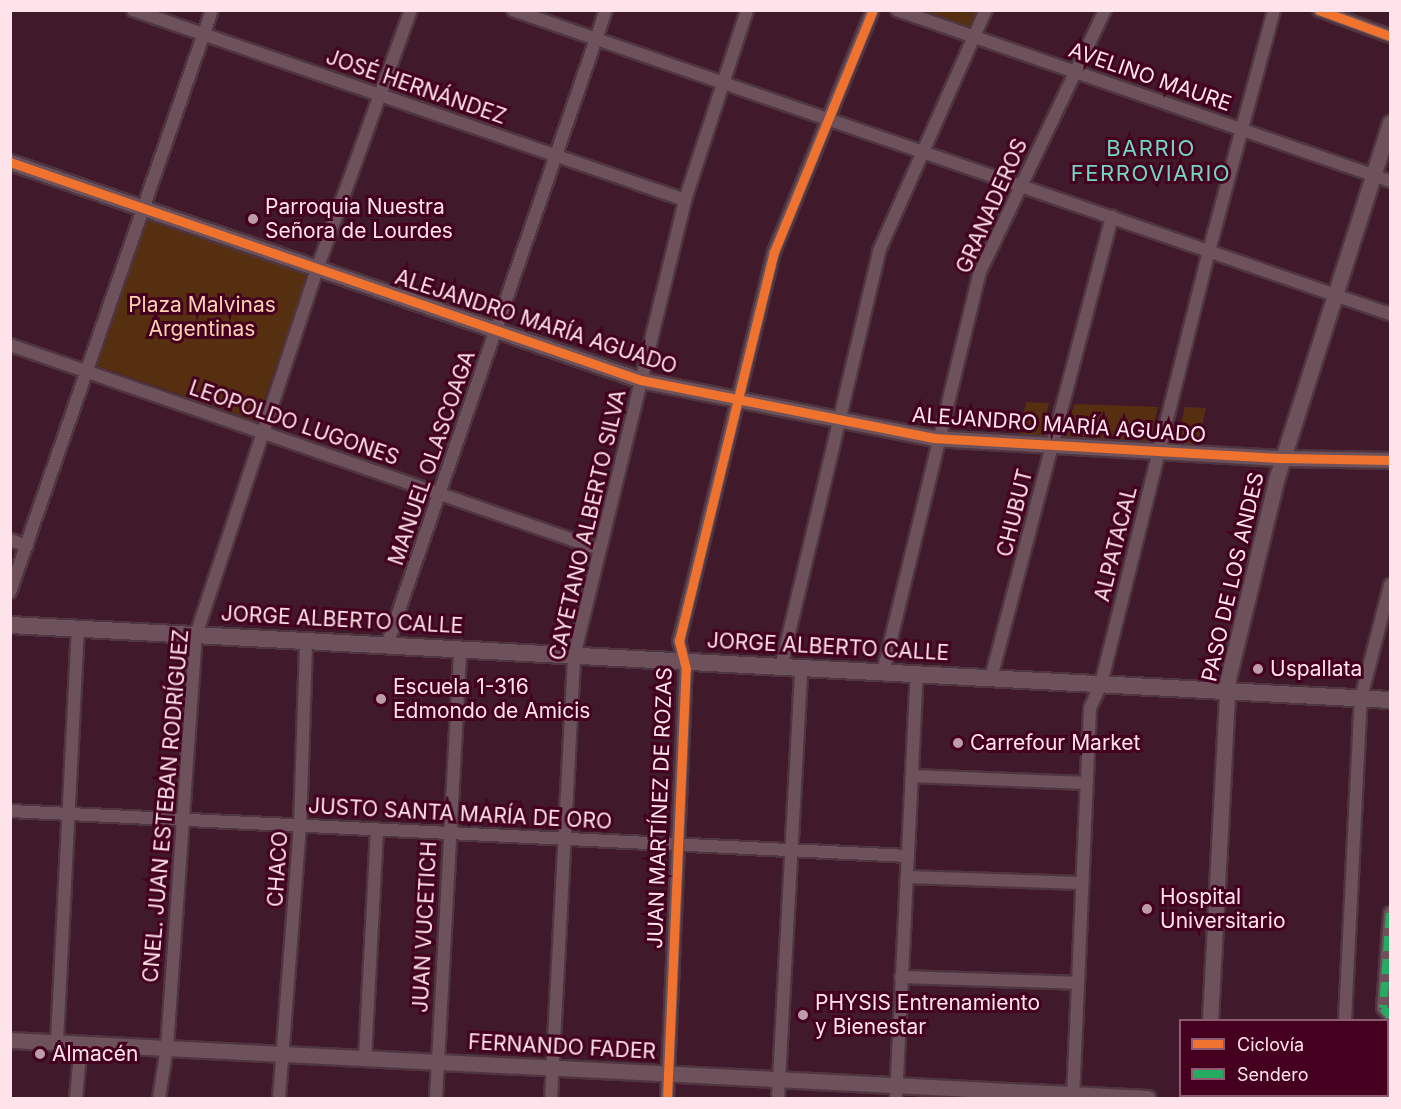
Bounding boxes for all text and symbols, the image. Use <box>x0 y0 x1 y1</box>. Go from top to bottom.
street label: AVELINO MAURE <box>1065 37 1235 117</box>
street label: JOSÉ HERNÁNDEZ <box>323 44 509 130</box>
street label: GRANADEROS <box>951 135 1033 277</box>
district label: BARRIO FERROVIARIO <box>1071 135 1231 186</box>
place label: Parroquia Nuestra Señora de Lourdes <box>265 194 453 244</box>
marker: Parroquia Nuestra Señora de Lourdes <box>246 212 260 226</box>
street label: ALEJANDRO MARÍA AGUADO <box>392 264 680 380</box>
park label: Plaza Malvinas Argentinas <box>128 292 276 342</box>
street label: MANUEL OLASCOAGA <box>383 347 481 569</box>
street label: LEOPOLDO LUGONES <box>186 375 402 471</box>
street label: CAYETANO ALBERTO SILVA <box>545 387 631 663</box>
street label: ALEJANDRO MARÍA AGUADO <box>911 402 1207 448</box>
street label: CHUBUT <box>992 467 1038 559</box>
street label: PASO DE LOS ANDES <box>1197 470 1269 684</box>
street label: ALPATACAL <box>1090 484 1142 604</box>
street label: JORGE ALBERTO CALLE <box>220 601 464 639</box>
street label: CNEL. JUAN ESTEBAN RODRÍGUEZ <box>138 628 194 984</box>
street label: JORGE ALBERTO CALLE <box>706 628 950 666</box>
place label: Uspallata <box>1270 656 1362 682</box>
marker: Uspallata <box>1251 662 1265 676</box>
street label: JUAN MARTÍNEZ DE ROZAS <box>642 667 678 949</box>
place label: Escuela 1-316 Edmondo de Amicis <box>393 674 590 724</box>
marker: Escuela 1-316 Edmondo de Amicis <box>374 692 388 706</box>
place label: Carrefour Market <box>970 730 1140 756</box>
marker: Carrefour Market <box>951 736 965 750</box>
street label: JUSTO SANTA MARÍA DE ORO <box>307 793 613 835</box>
street label: CHACO <box>263 830 293 908</box>
street label: JUAN VUCETICH <box>408 841 442 1013</box>
place label: Hospital Universitario <box>1160 884 1286 934</box>
marker: Hospital Universitario <box>1138 900 1156 918</box>
place label: PHYSIS Entrenamiento y Bienestar <box>815 990 1040 1040</box>
marker: PHYSIS Entrenamiento y Bienestar <box>796 1008 810 1022</box>
legend <box>1179 1019 1389 1097</box>
street label: FERNANDO FADER <box>467 1029 657 1065</box>
text: Ciclovía <box>1237 1034 1304 1055</box>
place label: Almacén <box>52 1041 138 1067</box>
marker: Almacén <box>33 1047 47 1061</box>
text: Sendero <box>1237 1064 1308 1085</box>

